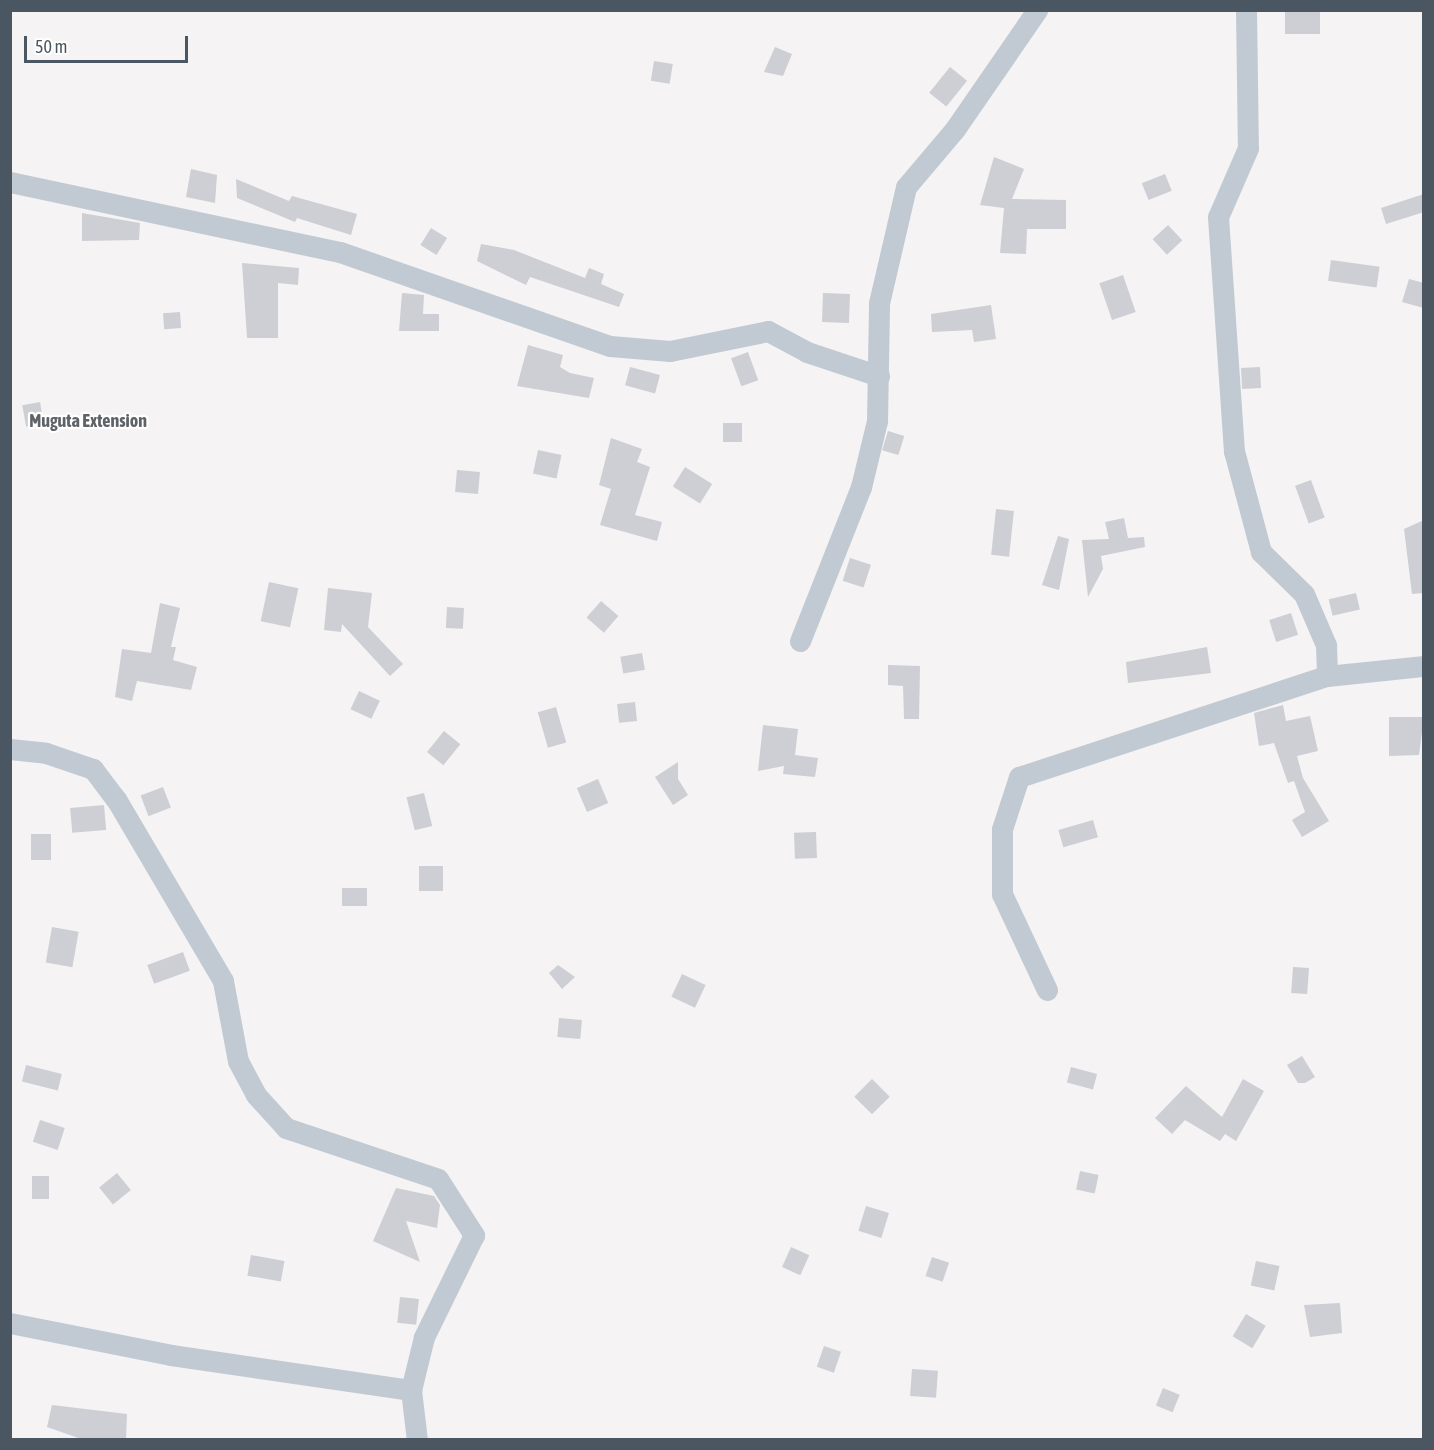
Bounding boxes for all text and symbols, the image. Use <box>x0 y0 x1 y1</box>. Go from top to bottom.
scale bar <box>27 24 190 62</box>
text: 50 m <box>35 36 67 57</box>
district label: Muguta Extension <box>29 410 147 432</box>

